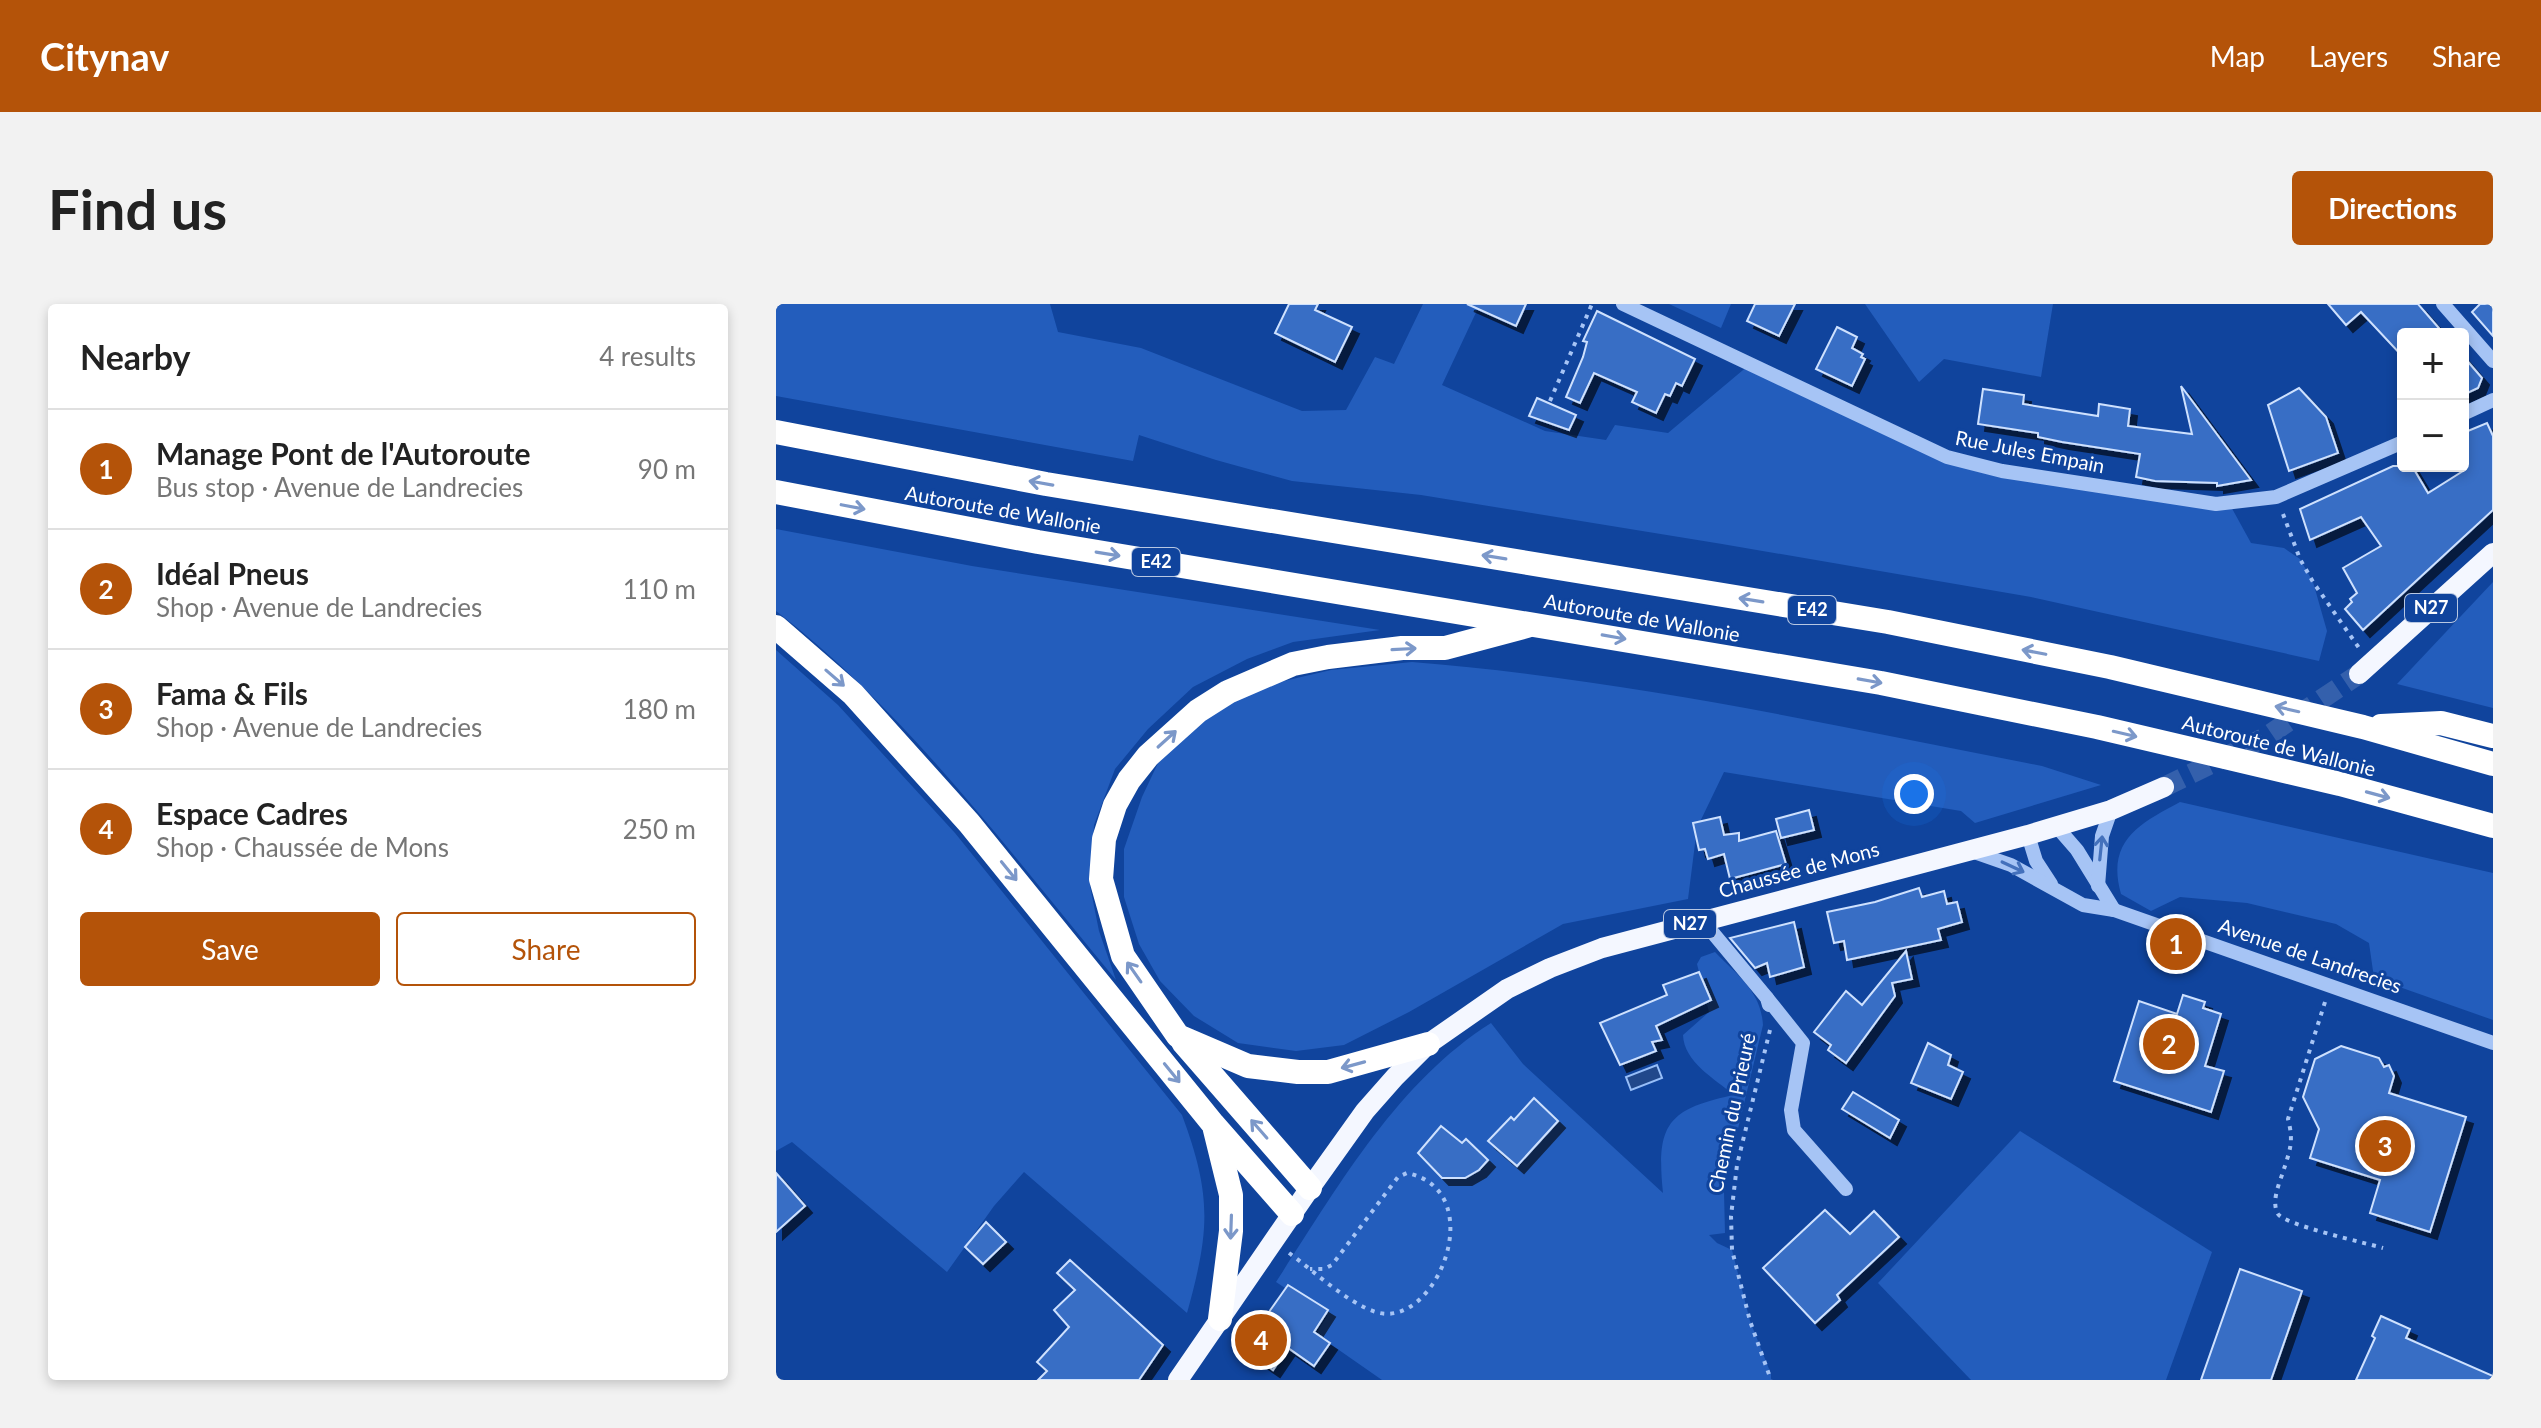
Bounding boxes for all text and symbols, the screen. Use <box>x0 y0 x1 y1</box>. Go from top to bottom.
text: Citynav <box>40 33 169 79</box>
text: Map <box>2210 39 2265 73</box>
text: Layers <box>2309 39 2388 73</box>
text: Share <box>2432 39 2501 73</box>
button: Directions <box>2292 171 2493 245</box>
text: Find us <box>48 175 227 242</box>
map controls <box>2397 328 2469 472</box>
button: + <box>2397 328 2469 400</box>
text: Nearby <box>80 336 191 377</box>
text: 4 results <box>599 340 696 372</box>
button: − <box>2397 400 2469 472</box>
street label: Rue Jules Empain <box>1953 425 2107 477</box>
text: Manage Pont de l'Autoroute <box>156 435 531 471</box>
text: 1 <box>98 453 114 485</box>
text: 90 m <box>638 453 696 485</box>
text: Bus stop · Avenue de Landrecies <box>156 471 523 503</box>
one-way arrow <box>1028 474 1054 489</box>
street label: Autoroute de Wallonie <box>903 480 1103 538</box>
one-way arrow <box>839 501 865 516</box>
one-way arrow <box>1095 547 1121 562</box>
road number: E42 <box>1132 548 1180 576</box>
one-way arrow <box>1482 549 1507 564</box>
text: Idéal Pneus <box>156 555 309 591</box>
text: 2 <box>98 573 114 605</box>
text: 110 m <box>623 573 696 605</box>
street label: Autoroute de Wallonie <box>1542 588 1742 646</box>
text: Shop · Avenue de Landrecies <box>156 591 482 623</box>
one-way arrow <box>1739 591 1764 606</box>
road number: N27 <box>2405 594 2457 622</box>
road number: E42 <box>1788 596 1836 624</box>
one-way arrow <box>1601 630 1626 645</box>
one-way arrow <box>1390 641 1417 656</box>
one-way arrow <box>2022 644 2047 659</box>
one-way arrow <box>824 669 844 687</box>
text: Fama & Fils <box>156 675 308 711</box>
one-way arrow <box>1857 675 1883 690</box>
text: 3 <box>98 693 114 725</box>
text: 180 m <box>623 693 696 725</box>
one-way arrow <box>2275 701 2301 716</box>
street label: Autoroute de Wallonie <box>2180 709 2378 781</box>
text: Shop · Avenue de Landrecies <box>156 711 482 743</box>
one-way arrow <box>2112 727 2137 742</box>
one-way arrow <box>1157 729 1177 748</box>
your location <box>1894 774 1934 814</box>
one-way arrow <box>2364 788 2390 803</box>
text: Espace Cadres <box>156 795 348 831</box>
text: 4 <box>98 813 114 845</box>
text: 250 m <box>623 813 696 845</box>
text: Shop · Chaussée de Mons <box>156 831 449 863</box>
one-way arrow <box>2094 835 2109 861</box>
street label: Chaussée de Mons <box>1716 836 1882 902</box>
one-way arrow <box>1000 860 1017 881</box>
one-way arrow <box>2001 860 2025 875</box>
road number: N27 <box>1664 910 1716 938</box>
button: Save <box>80 912 380 986</box>
button: Share <box>396 912 696 986</box>
street label: Avenue de Landrecies <box>2216 912 2405 998</box>
pin: 1 <box>2150 914 2202 974</box>
one-way arrow <box>1125 961 1142 983</box>
pin: 2 <box>2143 1014 2195 1074</box>
street label: Chemin du Prieuré <box>1702 1031 1760 1195</box>
one-way arrow <box>1340 1059 1366 1074</box>
one-way arrow <box>1163 1062 1181 1083</box>
pin: 3 <box>2359 1116 2411 1176</box>
one-way arrow <box>1250 1119 1268 1139</box>
one-way arrow <box>1223 1214 1238 1240</box>
pin: 4 <box>1235 1310 1287 1370</box>

